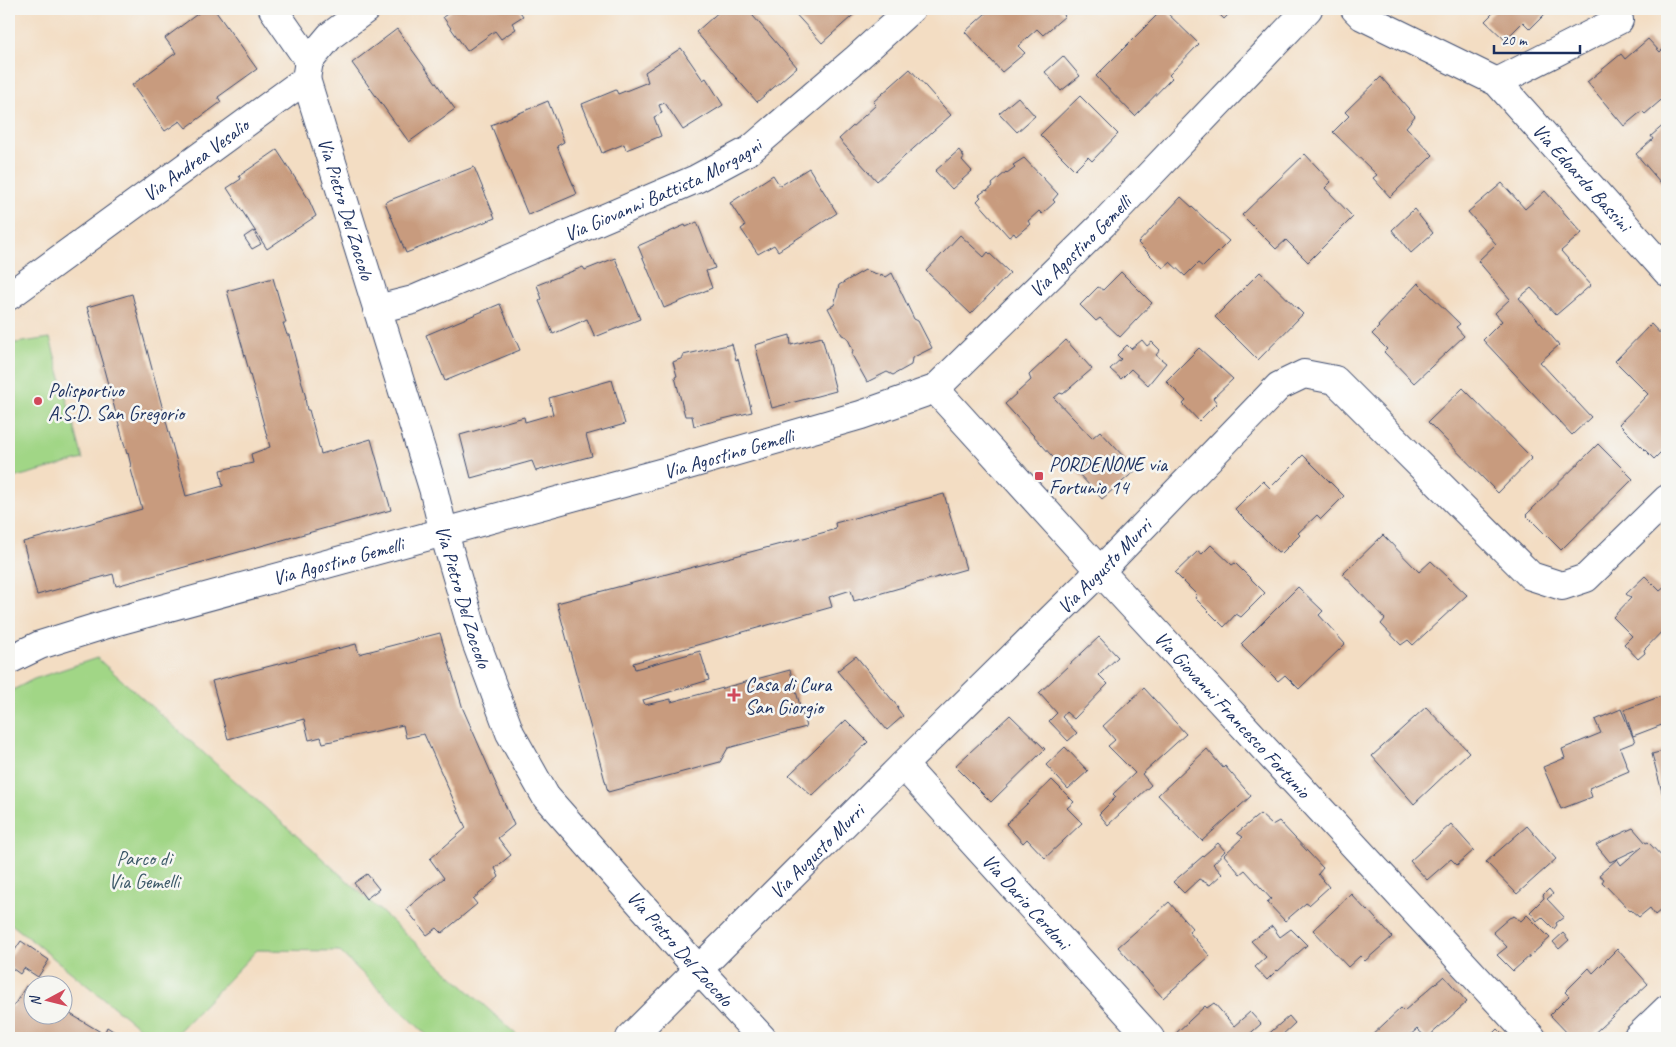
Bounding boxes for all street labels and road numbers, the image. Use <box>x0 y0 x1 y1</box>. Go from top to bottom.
street label: Via Andrea Vesalio <box>138 112 255 207</box>
street label: Via Edoardo Bassini <box>1527 118 1638 238</box>
street label: Via Giovanni Battista Morgagni <box>560 132 769 247</box>
street label: Via Pietro Del Zoccolo <box>312 135 380 284</box>
street label: Via Agostino Gemelli <box>1024 189 1138 303</box>
street label: Via Agostino Gemelli <box>661 423 799 485</box>
street label: Via Augusto Murri <box>1052 512 1158 619</box>
street label: Via Pietro Del Zoccolo <box>430 523 497 672</box>
street label: Via Agostino Gemelli <box>270 531 408 591</box>
street label: Via Giovanni Francesco Fortunio <box>1149 626 1316 804</box>
street label: Via Augusto Murri <box>764 798 871 904</box>
street label: Via Dario Cerdoni <box>976 849 1077 956</box>
street label: Via Pietro Del Zoccolo <box>621 885 739 1013</box>

